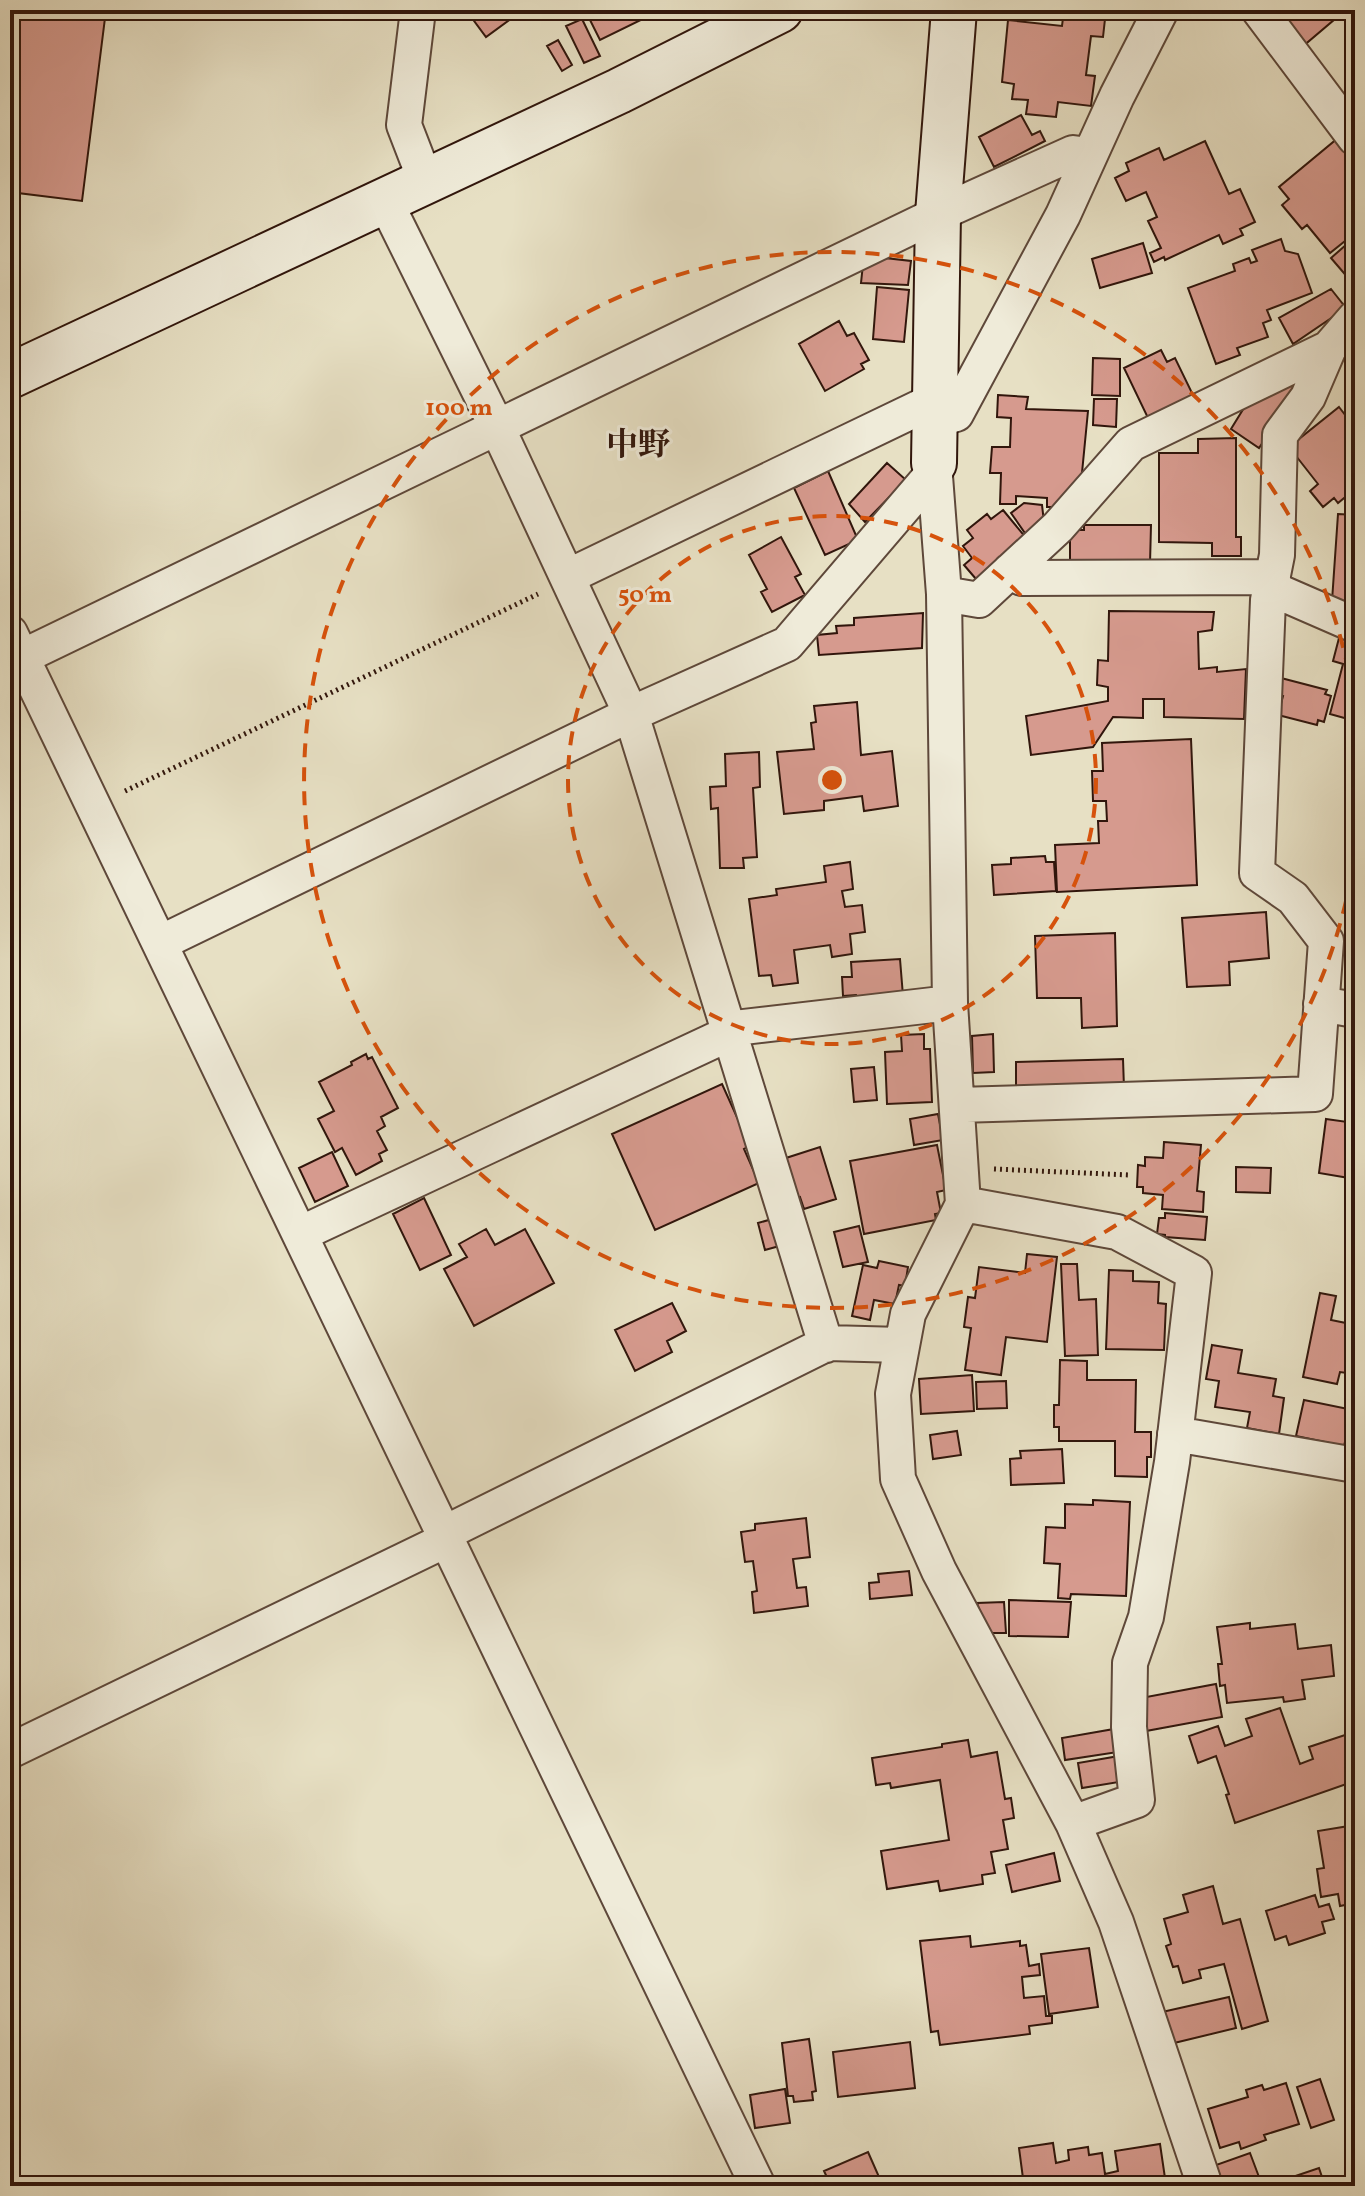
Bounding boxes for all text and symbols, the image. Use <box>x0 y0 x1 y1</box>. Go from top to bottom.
text: 100 m <box>425 392 493 426</box>
district label: 中野 <box>606 425 670 469</box>
text: 50 m <box>618 579 672 613</box>
centre of rings <box>818 766 846 794</box>

